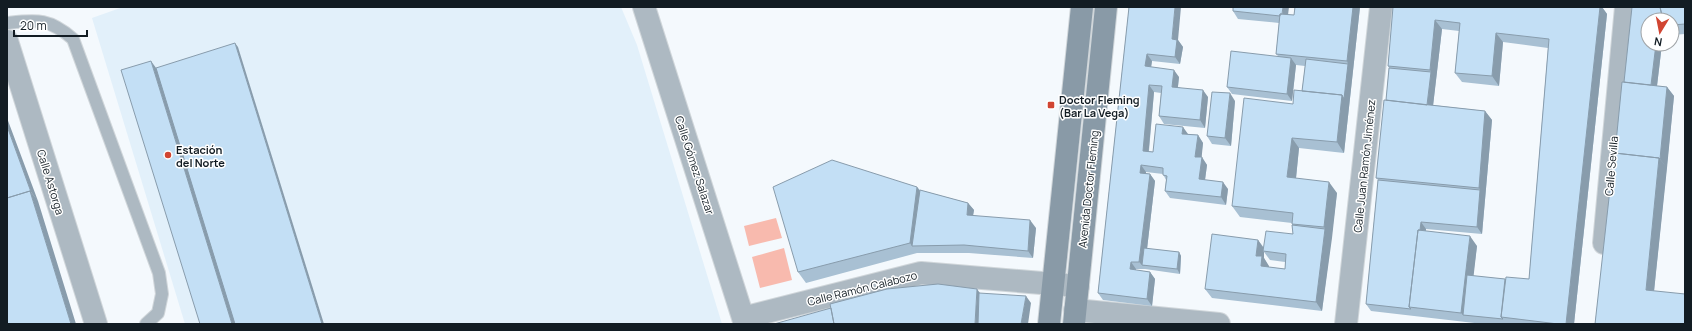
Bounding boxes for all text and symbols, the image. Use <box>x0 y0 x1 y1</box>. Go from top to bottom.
scale bar <box>14 12 87 38</box>
north arrow <box>1640 12 1680 52</box>
text: 20 m <box>20 17 47 34</box>
text: N <box>1653 34 1663 50</box>
place label: Doctor Fleming (Bar La Vega) <box>1059 92 1140 120</box>
street label: Calle Juan Ramón Jiménez <box>1350 99 1378 233</box>
marker: Doctor Fleming (Bar La Vega) <box>1046 100 1056 110</box>
street label: Calle Gómez Salazar <box>672 114 718 216</box>
street label: Avenida Doctor Fleming <box>1074 129 1102 249</box>
street label: Calle Sevilla <box>1601 135 1621 197</box>
place label: Estación del Norte <box>176 142 225 170</box>
street label: Calle Astorga <box>34 148 68 216</box>
marker: Estación del Norte <box>163 150 173 160</box>
street label: Calle Ramón Calabozo <box>806 267 919 309</box>

